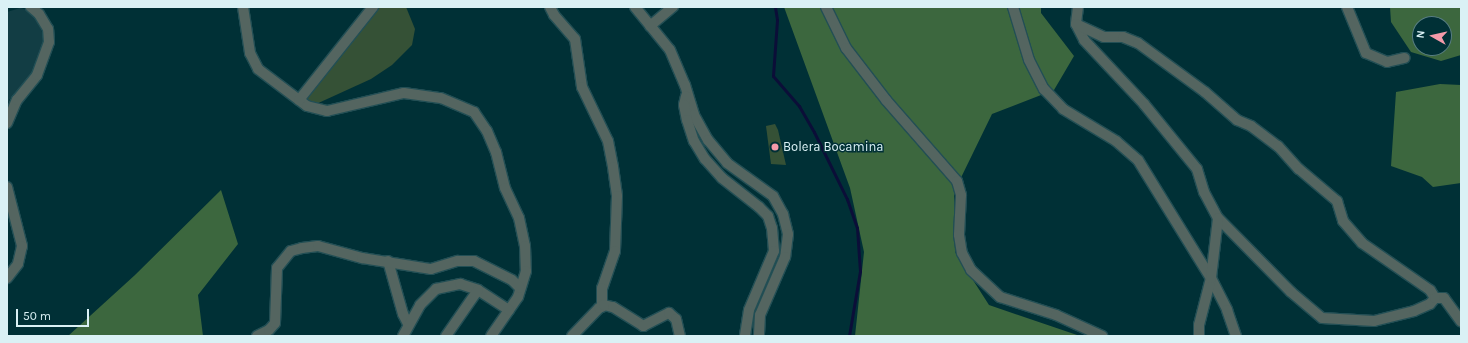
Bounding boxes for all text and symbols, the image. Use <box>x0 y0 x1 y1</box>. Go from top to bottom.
north arrow <box>1412 16 1452 56</box>
text: N <box>1414 30 1428 39</box>
place label: Bolera Bocamina <box>783 139 884 155</box>
marker: Bolera Bocamina <box>770 142 780 152</box>
scale bar <box>18 301 91 327</box>
text: 50 m <box>23 309 51 323</box>

